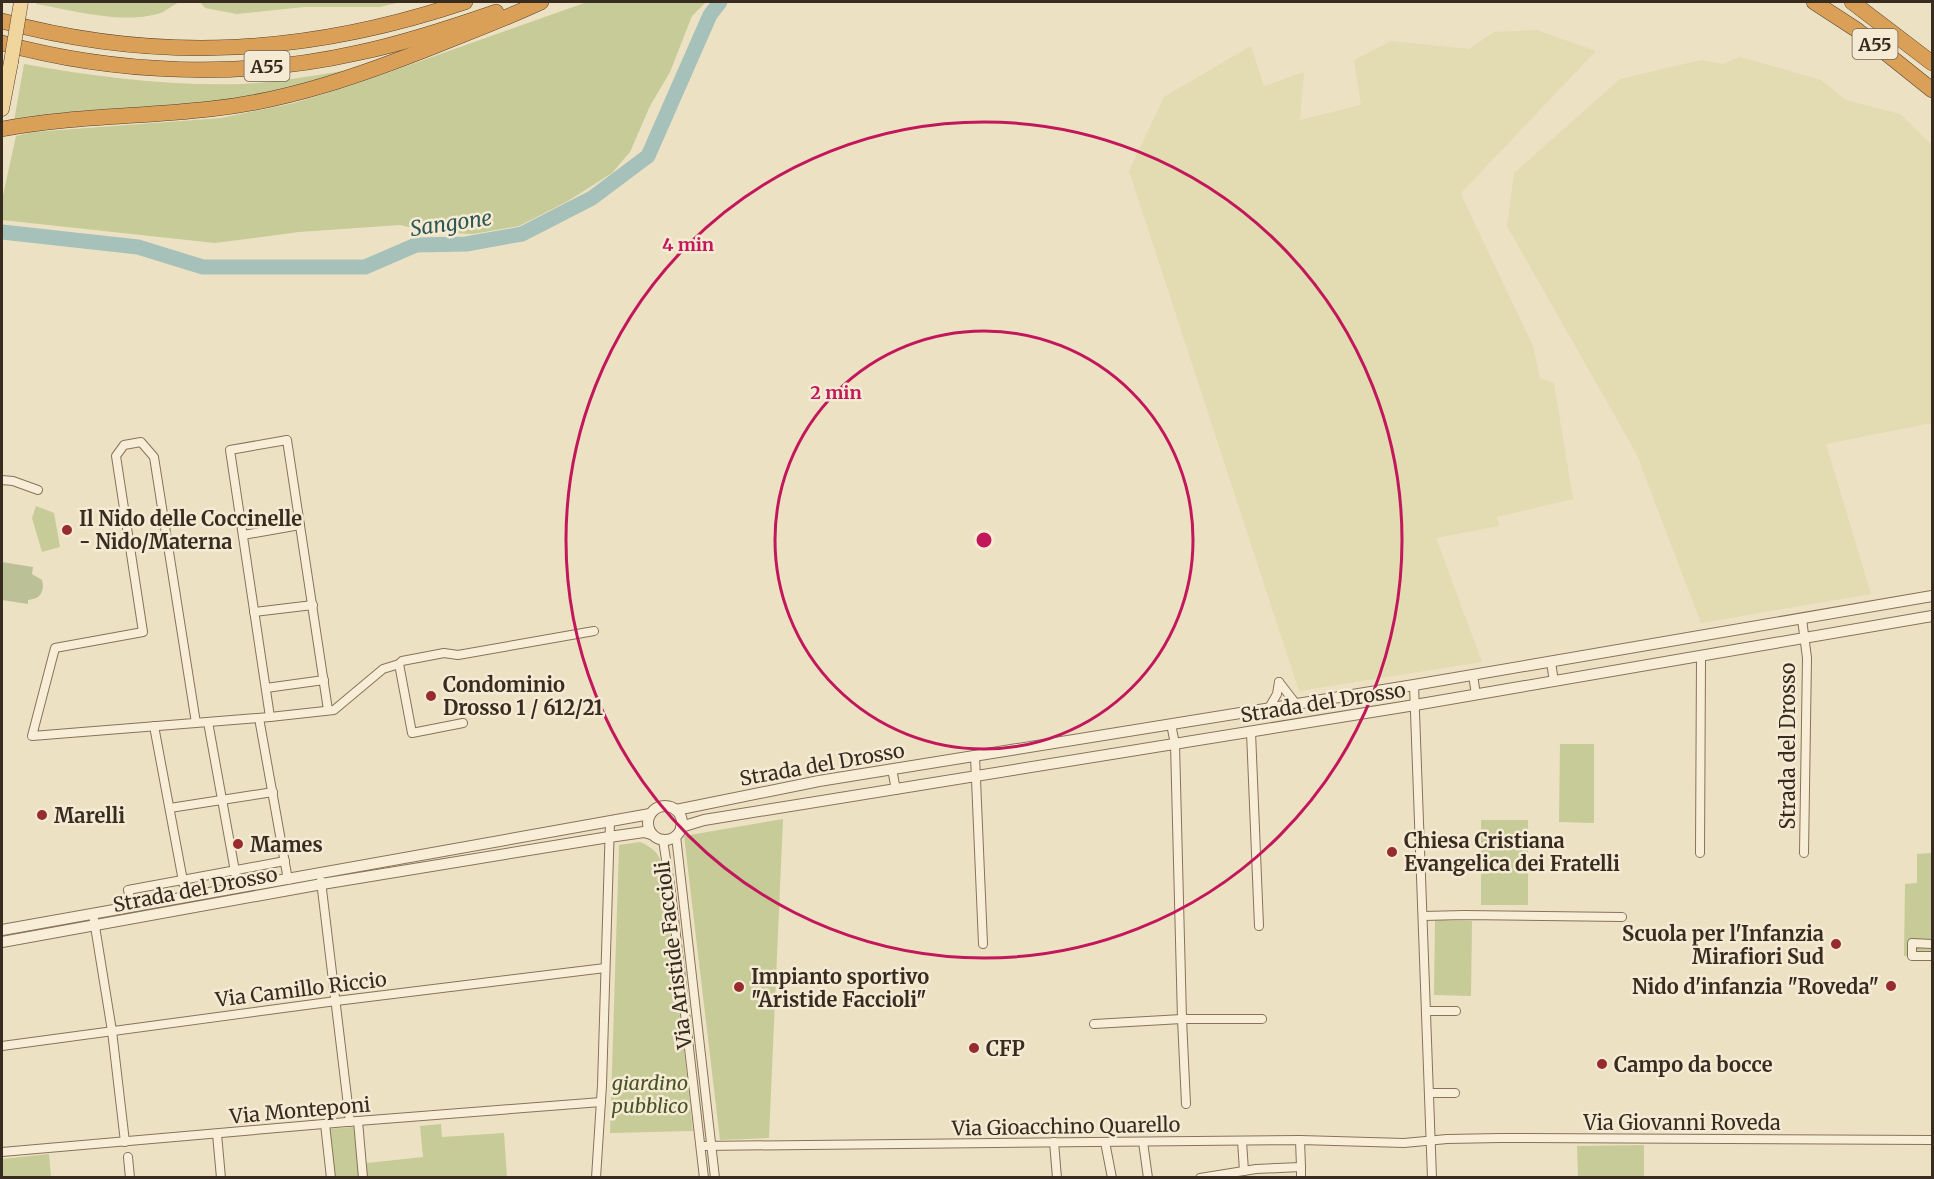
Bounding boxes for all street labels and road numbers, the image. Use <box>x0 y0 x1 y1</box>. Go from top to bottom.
road number: A55 <box>1852 29 1898 59</box>
road number: A55 <box>244 51 290 81</box>
street label: Strada del Drosso <box>1775 662 1800 829</box>
street label: Strada del Drosso <box>1239 677 1408 727</box>
street label: Strada del Drosso <box>738 737 907 791</box>
street label: Via Aristide Faccioli <box>649 860 697 1051</box>
street label: Strada del Drosso <box>111 861 280 917</box>
street label: Via Camillo Riccio <box>213 966 388 1012</box>
street label: Via Monteponi <box>227 1091 372 1129</box>
street label: Via Giovanni Roveda <box>1582 1110 1781 1135</box>
street label: Via Gioacchino Quarello <box>951 1112 1181 1141</box>

